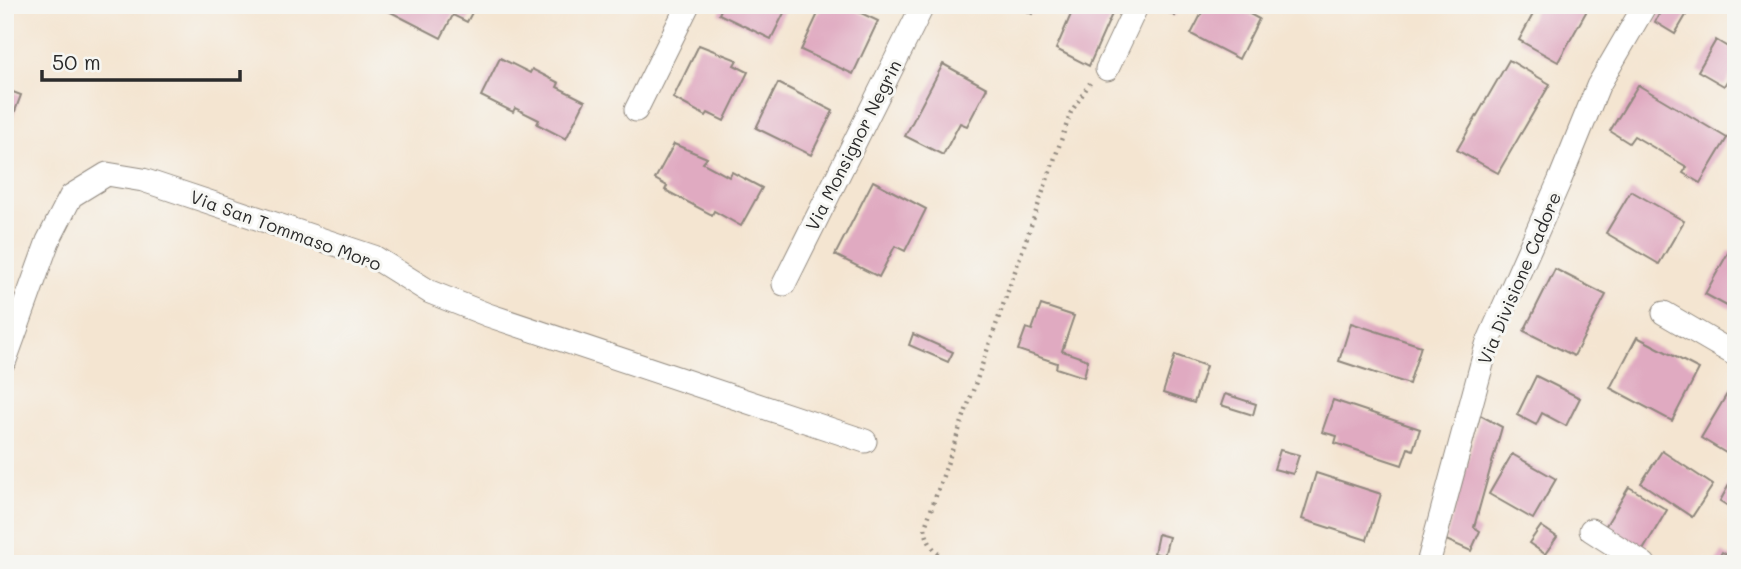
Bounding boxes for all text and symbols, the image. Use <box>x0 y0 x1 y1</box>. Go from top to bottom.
scale bar <box>42 38 240 82</box>
text: 50 m <box>52 48 101 75</box>
street label: Via Monsignor Negrin <box>800 56 906 234</box>
street label: Via San Tommaso Moro <box>187 184 385 276</box>
street label: Via Divisione Cadore <box>1472 188 1566 368</box>

